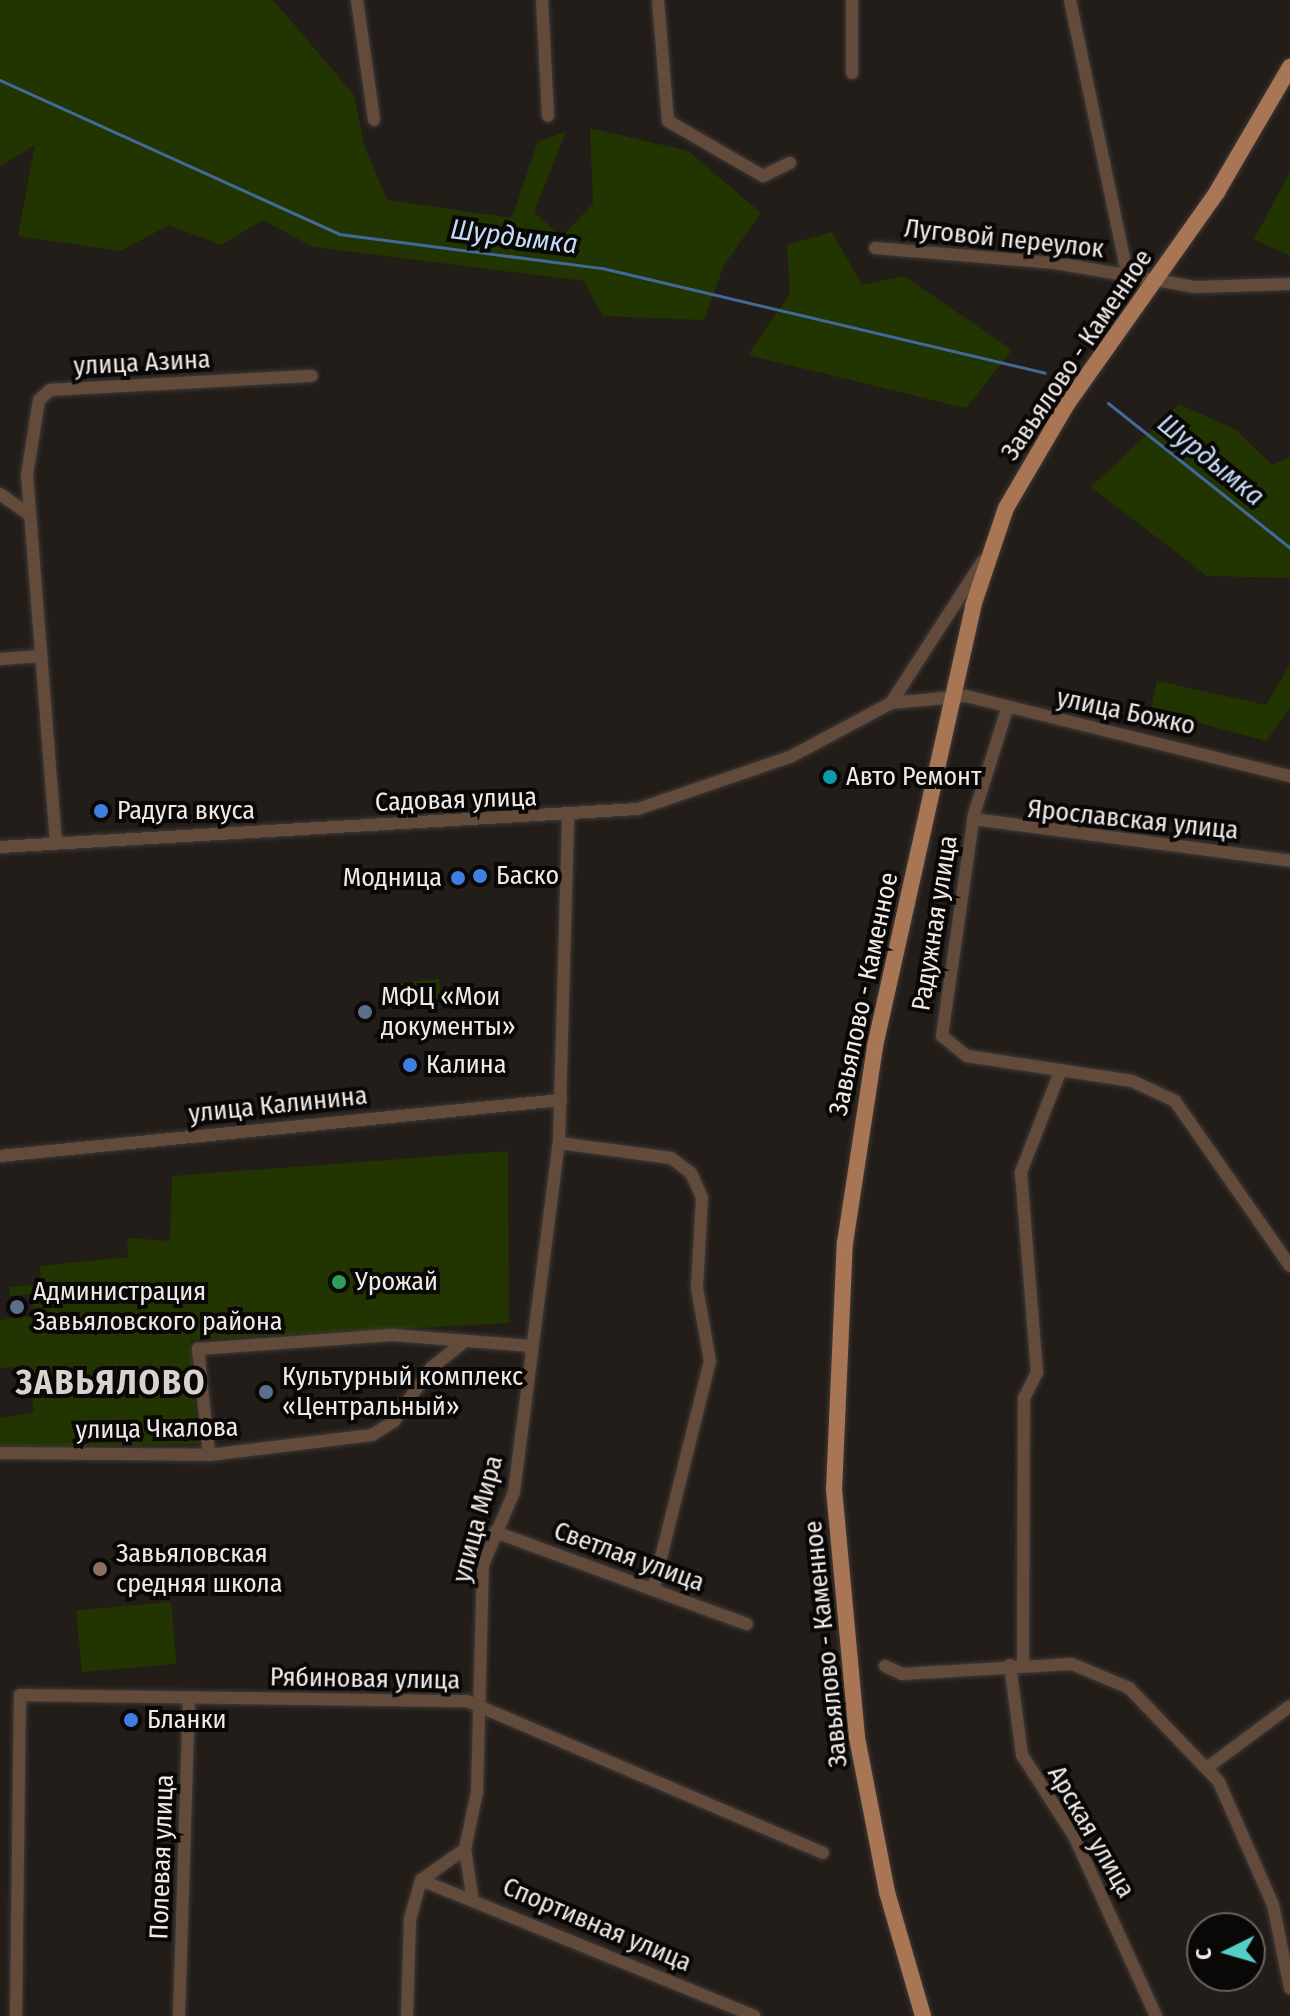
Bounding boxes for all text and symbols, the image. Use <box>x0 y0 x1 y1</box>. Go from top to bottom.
water label: Шурдымка <box>449 213 579 261</box>
street label: Луговой переулок <box>903 213 1105 265</box>
street label: Завьялово - Каменное <box>995 244 1159 466</box>
street label: улица Азина <box>73 344 211 382</box>
water label: Шурдымка <box>1151 407 1271 513</box>
street label: улица Божко <box>1054 682 1198 742</box>
place label: Авто Ремонт <box>846 761 981 793</box>
marker: Авто Ремонт <box>821 768 839 786</box>
street label: Садовая улица <box>374 782 538 818</box>
street label: Ярославская улица <box>1026 793 1240 847</box>
place label: Радуга вкуса <box>117 795 255 827</box>
marker: Радуга вкуса <box>92 802 110 820</box>
street label: Радужная улица <box>906 833 964 1013</box>
place label: Баско <box>496 860 559 892</box>
place label: Модница <box>343 862 442 894</box>
marker: Баско <box>471 867 489 885</box>
marker: Модница <box>449 869 467 887</box>
street label: Завьялово - Каменное <box>823 870 905 1118</box>
place label: МФЦ «Мои документы» <box>381 981 516 1042</box>
marker: МФЦ «Мои документы» <box>356 1003 374 1021</box>
place label: Калина <box>426 1049 506 1081</box>
marker: Калина <box>401 1056 419 1074</box>
street label: улица Калинина <box>187 1080 369 1130</box>
place label: Урожай <box>355 1266 438 1298</box>
marker: Урожай <box>330 1273 348 1291</box>
place label: Администрация Завьяловского района <box>33 1276 283 1338</box>
marker: Администрация Завьяловского района <box>8 1298 26 1316</box>
place label: Культурный комплекс «Центральный» <box>282 1361 523 1422</box>
district label: ЗАВЬЯЛОВО <box>16 1363 206 1403</box>
marker: Культурный комплекс «Центральный» <box>257 1383 275 1401</box>
street label: улица Чкалова <box>75 1412 239 1446</box>
street label: улица Мира <box>446 1452 510 1586</box>
street label: Светлая улица <box>550 1515 708 1599</box>
street label: Завьялово - Каменное <box>798 1519 854 1769</box>
place label: Завьяловская средняя школа <box>116 1538 282 1600</box>
marker: Завьяловская средняя школа <box>91 1560 109 1578</box>
street label: Рябиновая улица <box>270 1662 460 1696</box>
place label: Бланки <box>147 1704 227 1736</box>
marker: Бланки <box>122 1711 140 1729</box>
street label: Арская улица <box>1041 1760 1141 1904</box>
street label: Полевая улица <box>144 1774 180 1940</box>
street label: Спортивная улица <box>498 1871 696 1979</box>
north arrow <box>1186 1912 1266 1992</box>
text: С <box>1190 1947 1218 1961</box>

